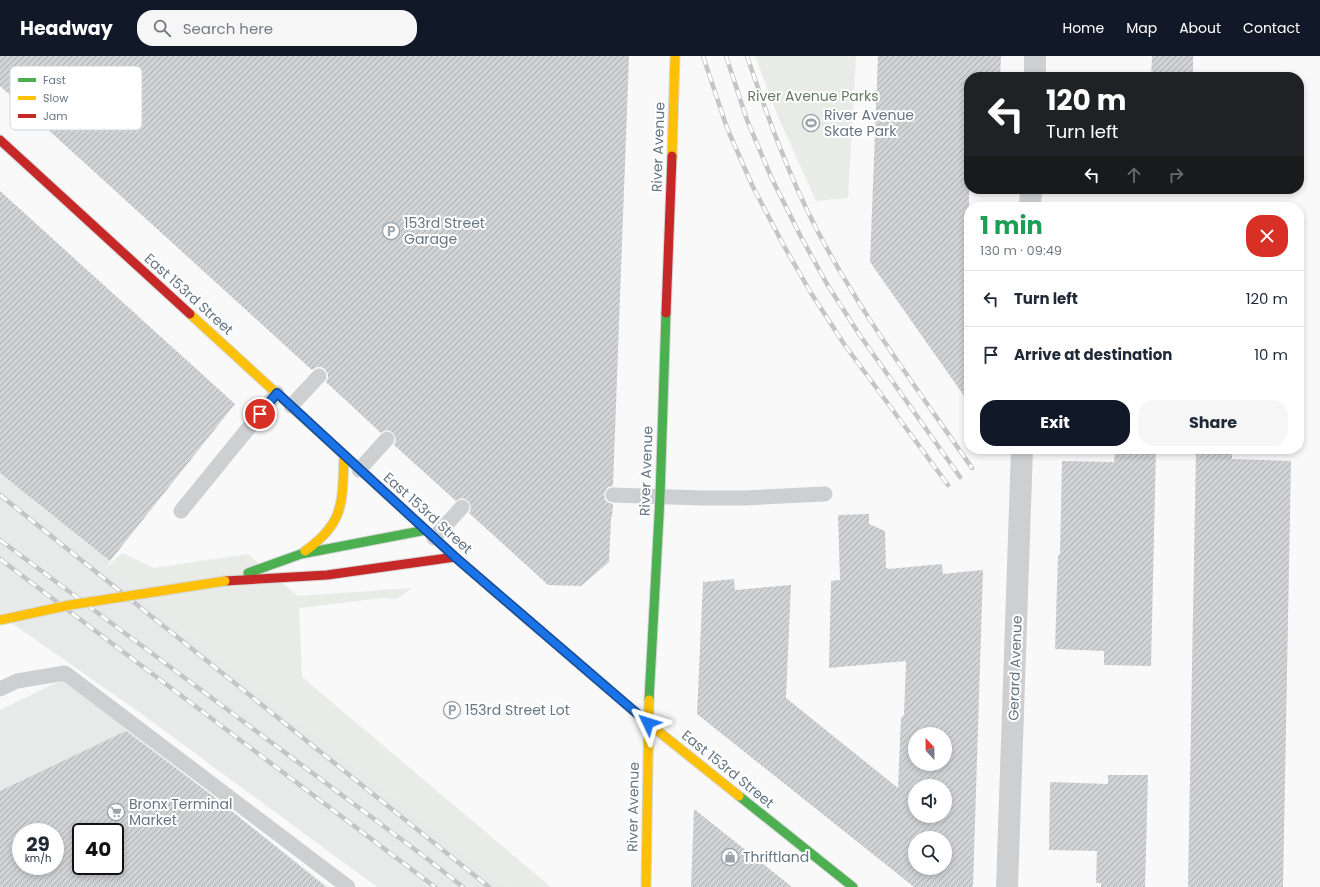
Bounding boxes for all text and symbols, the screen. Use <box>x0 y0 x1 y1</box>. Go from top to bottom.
search box <box>137 10 417 46</box>
text: Headway <box>20 15 113 42</box>
icon: search <box>151 17 173 39</box>
text: Search here <box>183 18 273 39</box>
text: Home <box>1062 18 1104 38</box>
text: Map <box>1126 18 1157 38</box>
text: About <box>1179 18 1221 38</box>
text: Contact <box>1243 18 1300 38</box>
legend <box>10 66 142 130</box>
text: Fast <box>43 72 66 88</box>
text: 120 m <box>1046 81 1126 120</box>
park label: River Avenue Parks <box>747 86 879 106</box>
icon: left <box>980 88 1032 140</box>
text: Slow <box>43 90 68 106</box>
street label: River Avenue <box>646 101 670 192</box>
place label: River Avenue Skate Park <box>824 105 914 141</box>
text: Jam <box>43 108 68 124</box>
sports icon: River Avenue Skate Park <box>801 113 821 133</box>
text: Turn left <box>1046 119 1118 144</box>
icon: left <box>1081 164 1103 186</box>
icon: ahead <box>1123 164 1145 186</box>
icon: right <box>1165 164 1187 186</box>
text: 1 min <box>980 209 1043 242</box>
place label: 153rd Street Garage <box>404 213 485 249</box>
button: close <box>1246 215 1288 257</box>
parking icon: 153rd Street Garage <box>381 221 401 241</box>
text: 130 m · 09:49 <box>980 241 1062 260</box>
street label: East 153rd Street <box>140 249 238 339</box>
icon: left <box>980 288 1002 310</box>
text: Turn left <box>1014 288 1078 309</box>
text: 120 m <box>1246 288 1288 309</box>
icon: arrive <box>980 344 1002 366</box>
text: Arrive at destination <box>1014 344 1172 365</box>
text: 10 m <box>1254 344 1288 365</box>
pin <box>243 397 277 431</box>
button: Exit <box>980 400 1130 446</box>
button: Share <box>1138 400 1288 446</box>
icon: arrive <box>249 403 271 425</box>
street label: River Avenue <box>634 425 658 516</box>
street label: East 153rd Street <box>379 468 477 558</box>
street label: Gerard Avenue <box>1003 615 1027 721</box>
parking icon: 153rd Street Lot <box>442 700 462 720</box>
place label: 153rd Street Lot <box>465 700 570 720</box>
position arrow <box>627 702 669 744</box>
street label: East 153rd Street <box>678 725 778 813</box>
north arrow <box>908 727 952 771</box>
map controls <box>908 727 952 875</box>
street label: River Avenue <box>622 762 644 852</box>
button: sound <box>908 779 952 823</box>
place label: Bronx Terminal Market <box>129 794 232 830</box>
supermarket icon: Bronx Terminal Market <box>106 802 126 822</box>
speed limit sign: 40 <box>72 823 124 875</box>
text: 29 <box>26 830 50 858</box>
button: search <box>908 831 952 875</box>
shop icon: Thriftland <box>720 847 740 867</box>
place label: Thriftland <box>743 847 809 867</box>
text: km/h <box>25 851 51 866</box>

